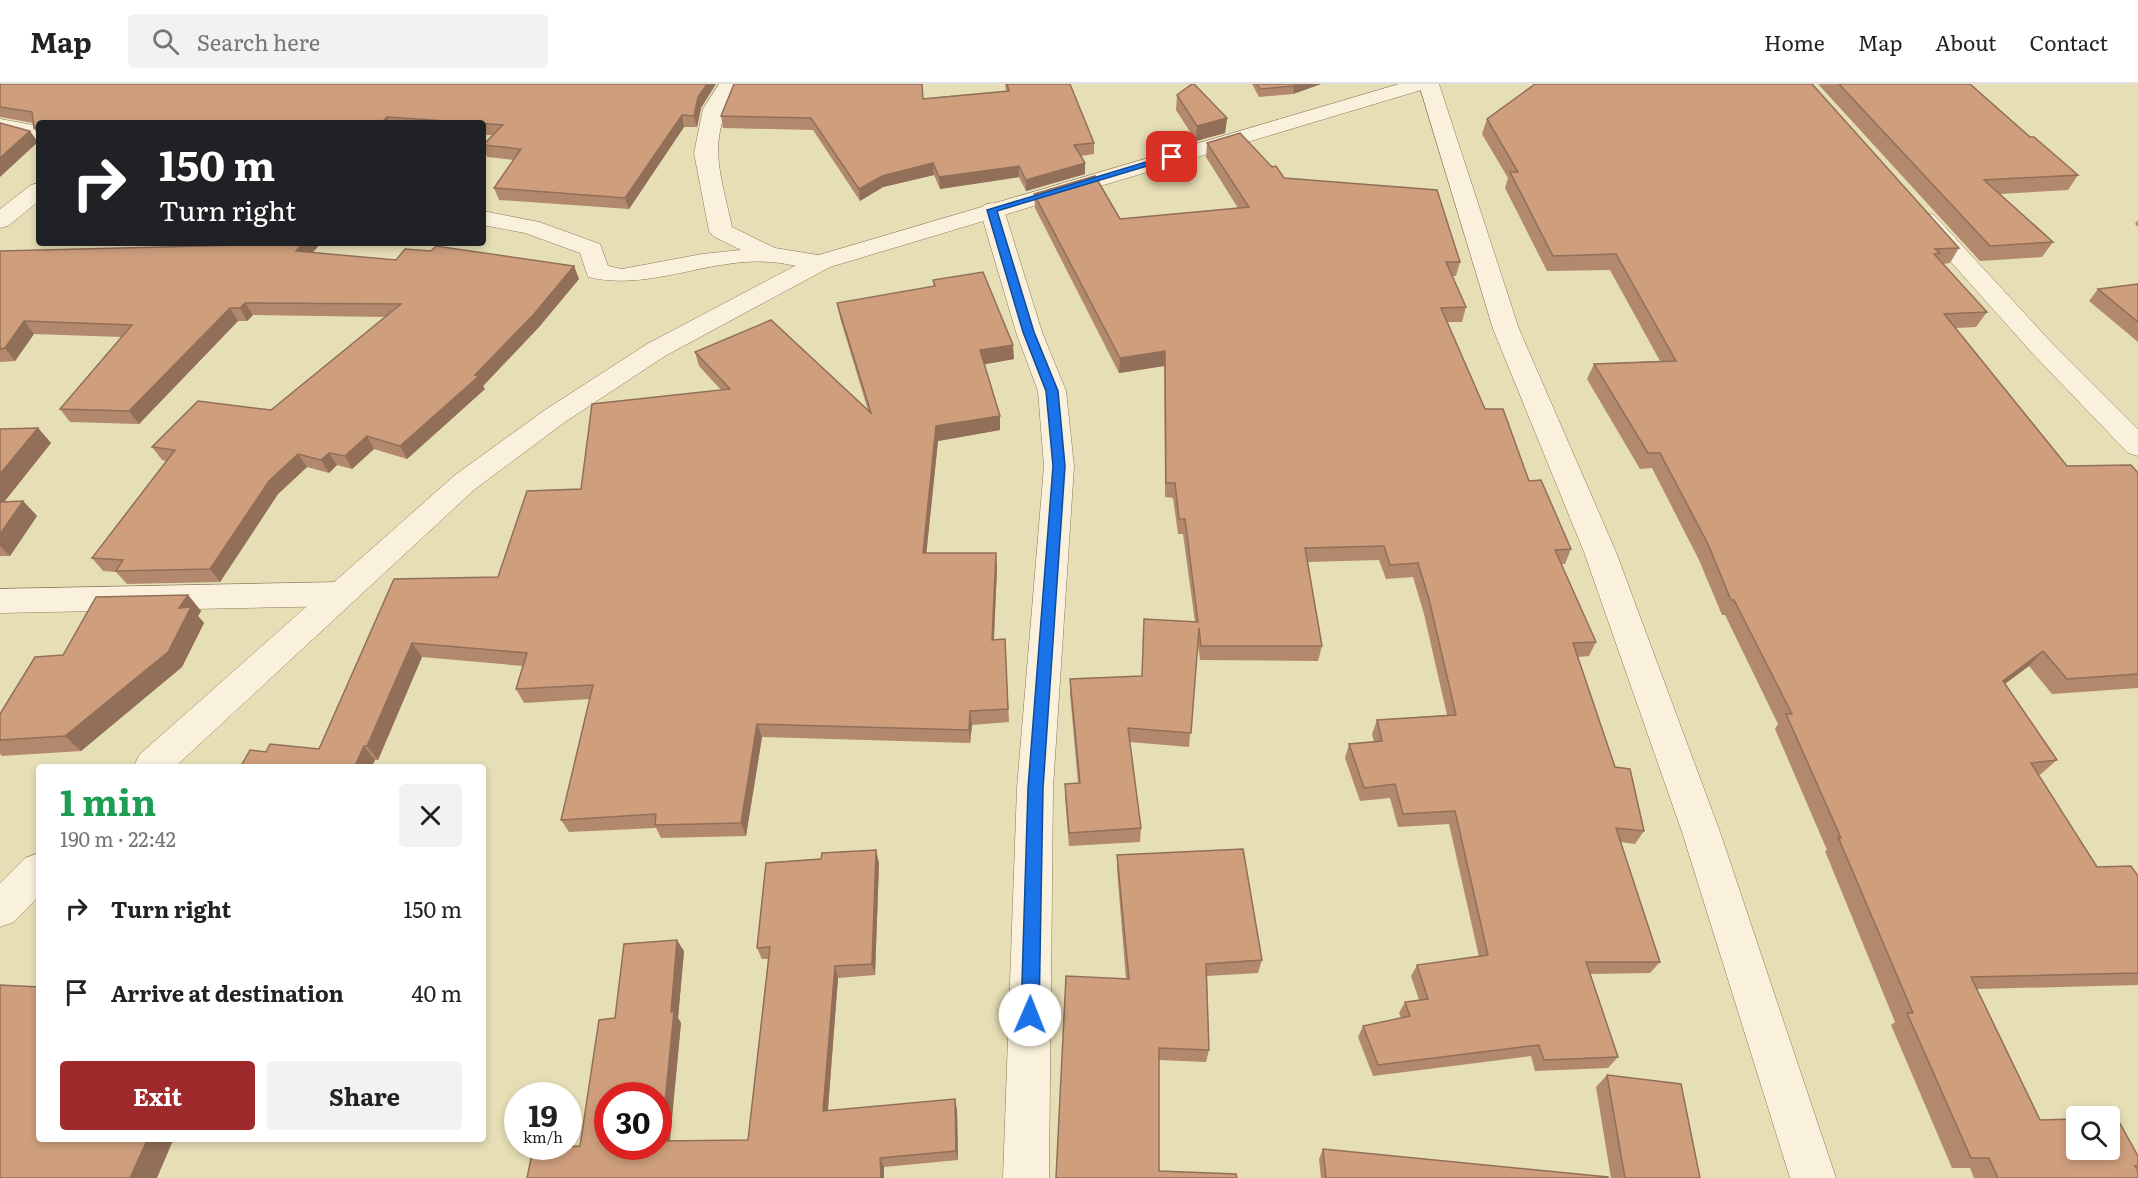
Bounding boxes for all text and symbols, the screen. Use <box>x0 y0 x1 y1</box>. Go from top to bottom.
search box <box>128 14 548 68</box>
text: Map <box>30 20 92 62</box>
icon: search <box>149 25 182 58</box>
text: Search here <box>197 25 320 58</box>
text: Home <box>1764 26 1825 57</box>
text: Map <box>1858 26 1902 57</box>
text: About <box>1935 26 1997 57</box>
text: Contact <box>2030 26 2108 57</box>
pin <box>1146 131 1197 182</box>
text: 150 m <box>159 132 275 194</box>
icon: arrive <box>1155 140 1188 173</box>
icon: right <box>60 144 138 222</box>
text: Turn right <box>159 189 296 229</box>
text: 1 min <box>60 774 156 827</box>
button: close <box>399 784 462 847</box>
text: 190 m · 22:42 <box>60 823 176 853</box>
icon: right <box>60 892 93 925</box>
text: Turn right <box>111 892 231 925</box>
text: 150 m <box>403 892 462 925</box>
icon: arrive <box>60 976 93 1009</box>
text: Arrive at destination <box>111 976 344 1009</box>
text: 40 m <box>411 976 462 1009</box>
position arrow <box>998 983 1062 1047</box>
button: Exit <box>60 1061 255 1130</box>
button: Share <box>267 1061 462 1130</box>
speed limit sign: 30 <box>594 1082 672 1160</box>
text: 19 <box>528 1092 558 1136</box>
map controls <box>2066 1106 2120 1160</box>
button: search <box>2066 1106 2120 1160</box>
text: km/h <box>523 1125 563 1148</box>

